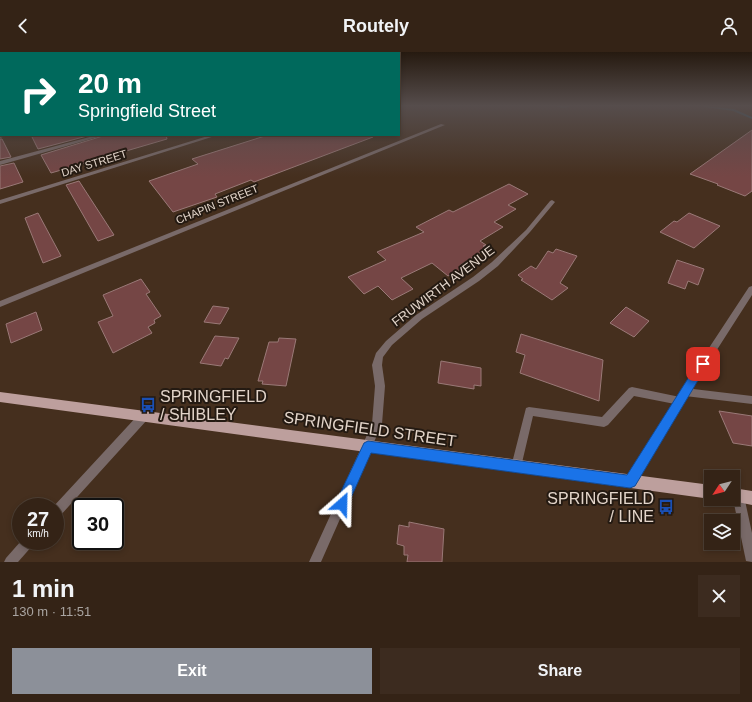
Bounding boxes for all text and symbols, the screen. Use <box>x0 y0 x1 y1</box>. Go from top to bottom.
icon: back <box>12 15 34 37</box>
icon: person <box>718 15 740 37</box>
text: Routely <box>343 16 409 36</box>
icon: right <box>12 68 64 120</box>
text: 20 m <box>78 68 142 99</box>
text: Springfield Street <box>78 101 216 121</box>
street label: DAY STREET <box>60 147 129 179</box>
street label: CHAPIN STREET <box>174 182 260 226</box>
street label: FRUWIRTH AVENUE <box>389 242 497 329</box>
pin <box>686 347 720 381</box>
icon: arrive <box>692 353 714 375</box>
place label: SPRINGFIELD / SHIBLEY <box>160 388 267 423</box>
bus stop icon: SPRINGFIELD / SHIBLEY <box>139 396 157 414</box>
street label: SPRINGFIELD STREET <box>283 408 458 450</box>
north arrow <box>704 470 740 506</box>
map controls <box>704 470 740 550</box>
position arrow <box>321 483 363 525</box>
place label: SPRINGFIELD / LINE <box>547 490 654 525</box>
speed limit sign: 30 <box>72 498 124 550</box>
bus stop icon: SPRINGFIELD / LINE <box>657 498 675 516</box>
text: 27 <box>27 508 49 530</box>
button: layers <box>704 514 740 550</box>
text: km/h <box>27 528 49 539</box>
text: 1 min <box>12 575 75 602</box>
button: close <box>698 575 740 617</box>
text: 130 m · 11:51 <box>12 604 91 619</box>
button: Exit <box>12 648 372 694</box>
button: Share <box>380 648 740 694</box>

